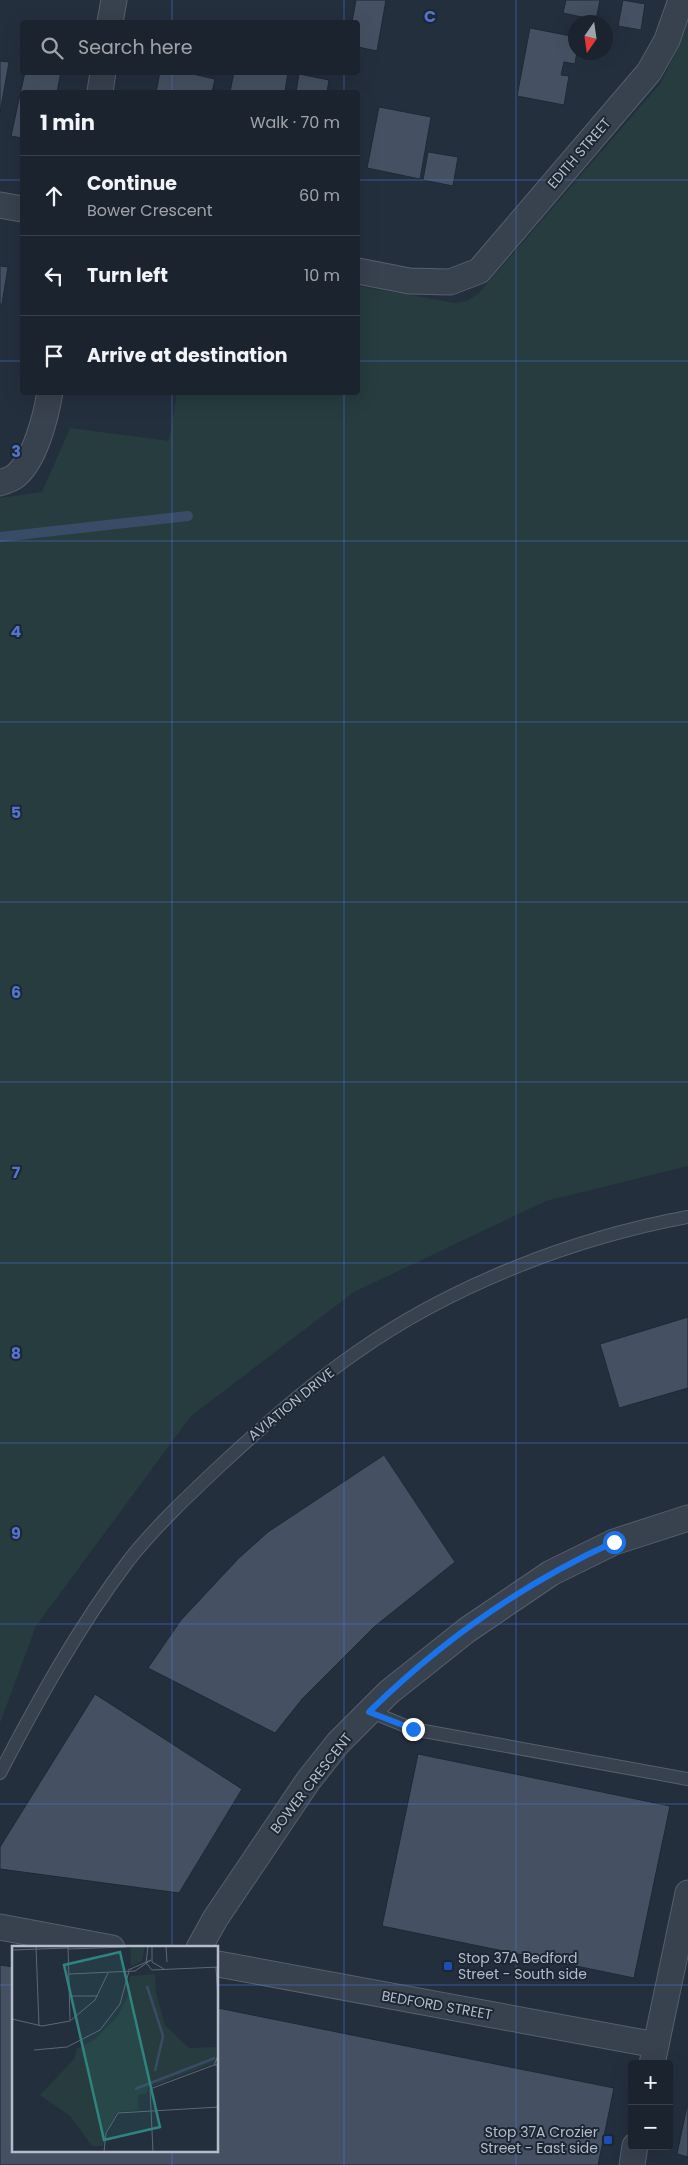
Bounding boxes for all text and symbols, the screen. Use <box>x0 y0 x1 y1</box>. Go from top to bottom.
text: C <box>424 5 436 28</box>
north arrow <box>568 15 613 60</box>
search box <box>20 20 360 75</box>
icon: search <box>38 34 66 62</box>
text: Search here <box>78 34 192 61</box>
text: 1 min <box>40 108 95 137</box>
text: Walk · 70 m <box>250 111 340 134</box>
street label: EDITH STREET <box>543 113 616 193</box>
text: Continue <box>87 170 177 197</box>
icon: ahead <box>40 182 68 210</box>
text: 60 m <box>299 184 340 207</box>
text: Bower Crescent <box>87 199 213 222</box>
icon: left <box>40 262 68 290</box>
text: Turn left <box>87 262 168 289</box>
text: 10 m <box>304 264 340 287</box>
icon: arrive <box>40 342 68 370</box>
text: Arrive at destination <box>87 342 288 369</box>
text: 3 <box>11 440 21 463</box>
text: 4 <box>11 620 22 643</box>
text: 5 <box>11 801 21 824</box>
text: 6 <box>11 981 21 1004</box>
text: 7 <box>12 1161 21 1184</box>
text: 8 <box>11 1342 21 1365</box>
street label: AVIATION DRIVE <box>244 1363 338 1445</box>
text: 9 <box>11 1522 21 1545</box>
route start <box>603 1531 626 1554</box>
route end <box>402 1718 425 1741</box>
street label: BOWER CRESCENT <box>265 1728 357 1838</box>
inset map <box>12 1946 219 2152</box>
place label: Stop 37A Bedford Street - South side <box>458 1948 587 1984</box>
marker: Stop 37A Bedford Street - South side <box>442 1960 454 1972</box>
street label: BEDFORD STREET <box>380 1985 494 2025</box>
map controls <box>628 2060 673 2150</box>
button: + <box>628 2060 673 2105</box>
button: − <box>628 2105 673 2150</box>
place label: Stop 37A Crozier Street - East side <box>480 2122 598 2158</box>
marker: Stop 37A Crozier Street - East side <box>602 2134 614 2146</box>

